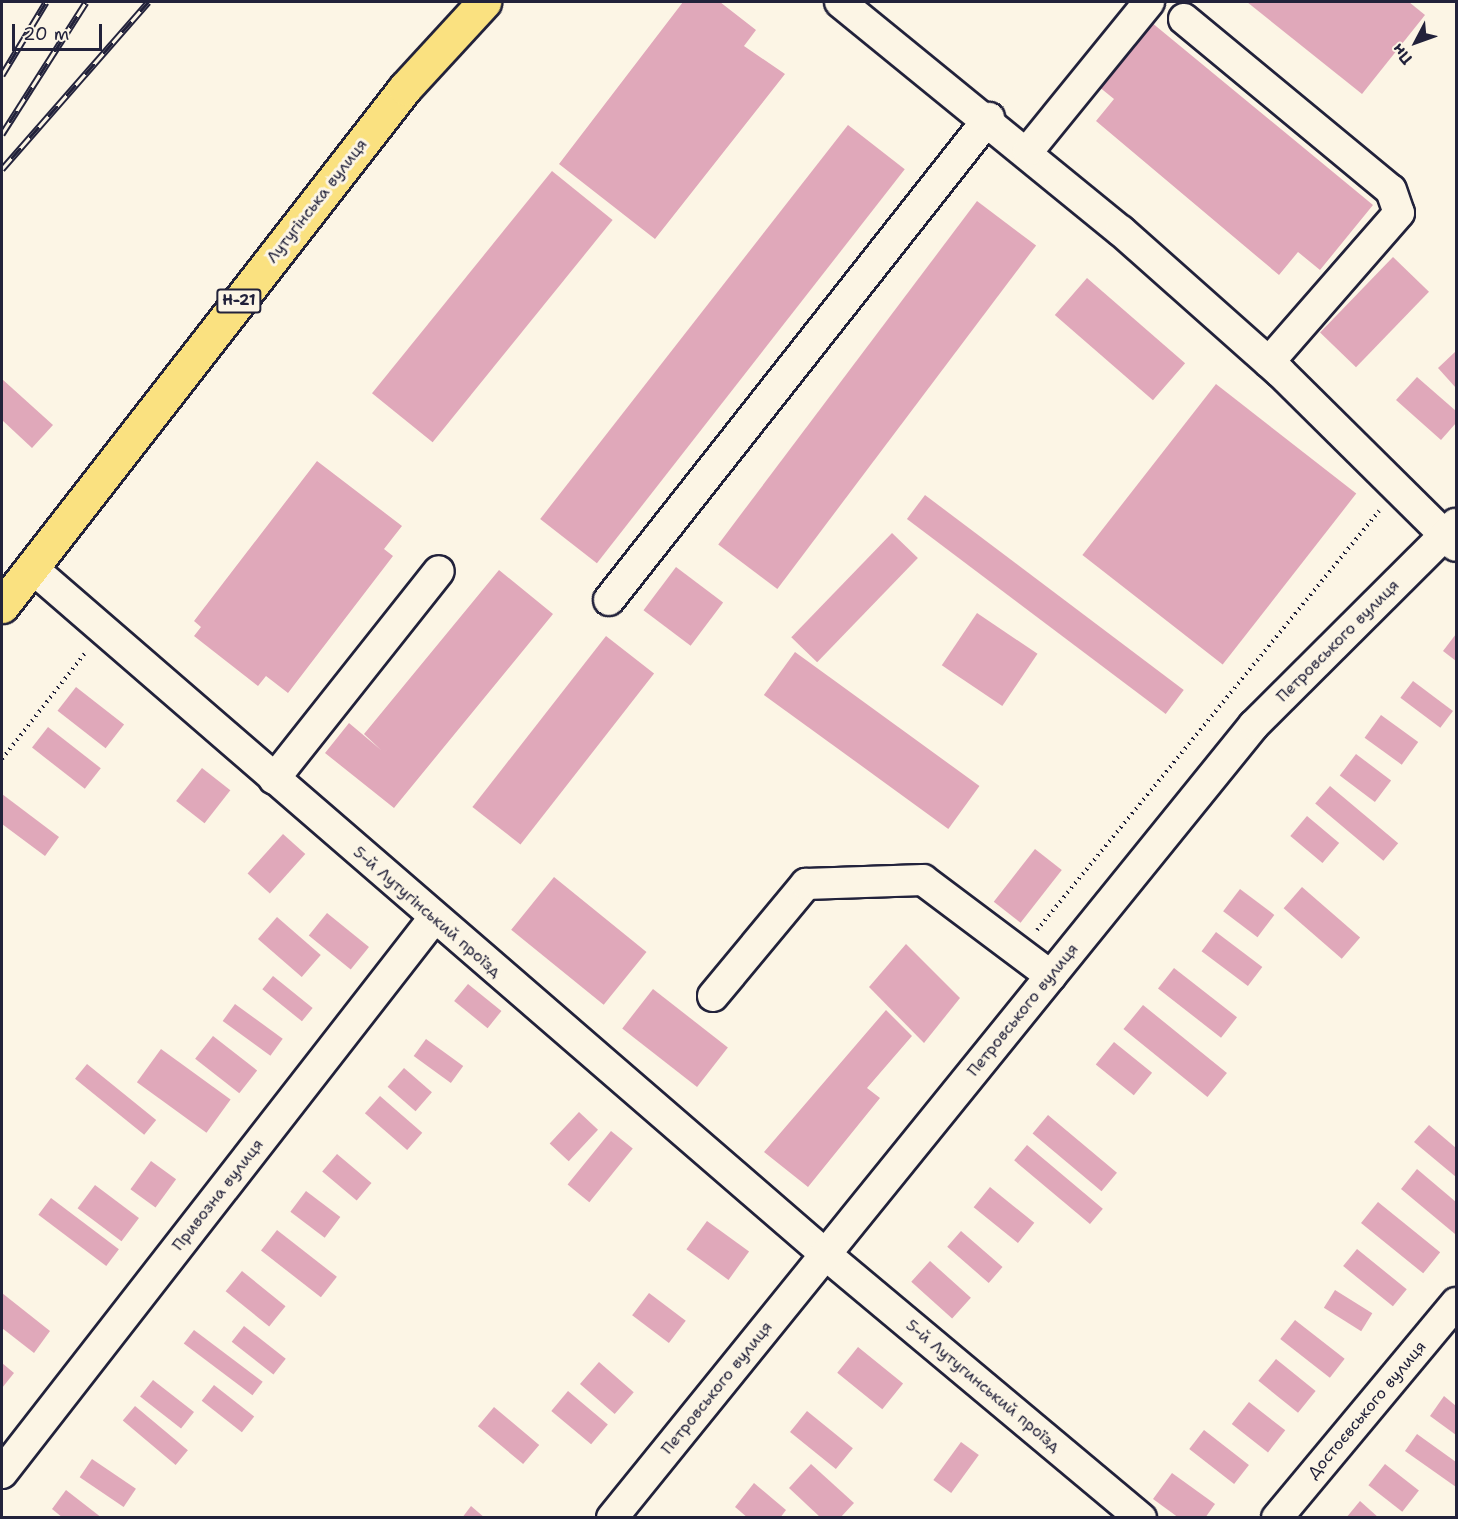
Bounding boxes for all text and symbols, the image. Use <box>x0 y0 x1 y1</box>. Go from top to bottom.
scale bar <box>15 12 105 50</box>
north arrow <box>1386 12 1446 72</box>
text: 20 m <box>23 22 69 46</box>
text: Пн <box>1387 39 1417 69</box>
street label: Лутугінська вулиця <box>263 135 371 267</box>
road number: Н-21 <box>215 289 263 313</box>
street label: Петровського вулиця <box>1273 576 1403 706</box>
street label: 5-й Лутугінський проїзд <box>349 843 505 981</box>
street label: Петровського вулиця <box>964 940 1082 1080</box>
street label: Привозна вулиця <box>168 1135 268 1255</box>
street label: 5-й Лутугинський проїзд <box>902 1316 1064 1456</box>
street label: Петровського вулиця <box>658 1318 776 1458</box>
street label: Достоєвського вулиця <box>1304 1337 1430 1483</box>

